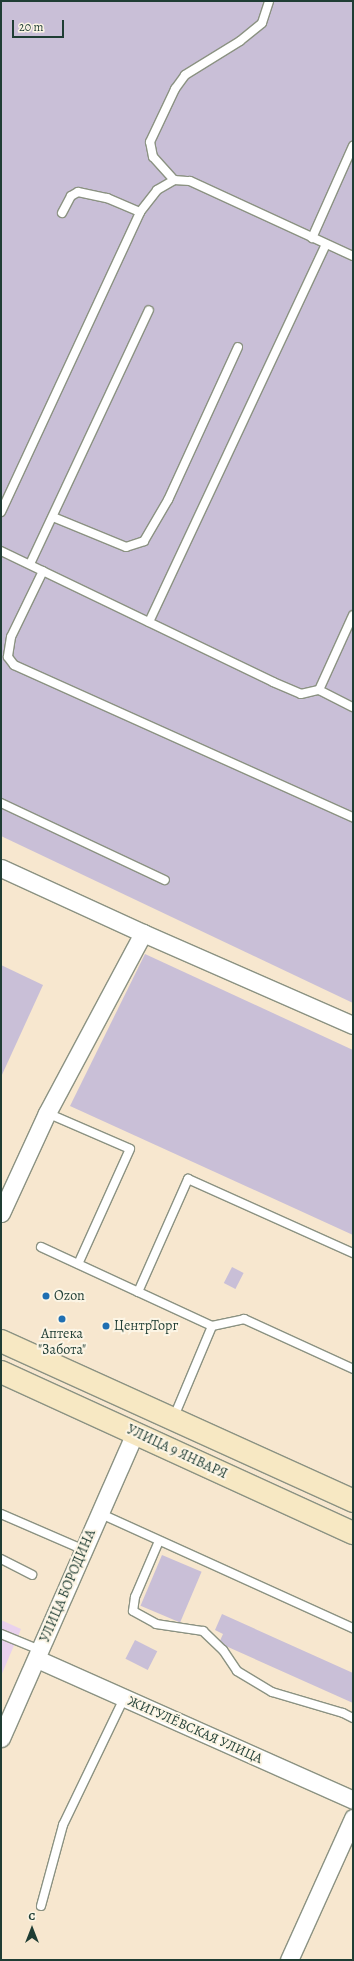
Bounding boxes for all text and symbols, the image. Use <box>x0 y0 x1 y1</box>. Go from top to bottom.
scale bar <box>14 12 66 38</box>
text: 20 m <box>19 19 43 35</box>
place label: Ozon <box>54 1288 85 1304</box>
marker: Ozon <box>41 1291 51 1301</box>
marker: Аптека "Забота" <box>57 1314 67 1324</box>
place label: ЦентрТорг <box>114 1318 178 1334</box>
marker: ЦентрТорг <box>101 1321 111 1331</box>
place label: Аптека "Забота" <box>38 1326 86 1358</box>
street label: УЛИЦА 9 ЯНВАРЯ <box>124 1421 230 1483</box>
street label: УЛИЦА БОРОДИНА <box>37 1527 99 1645</box>
street label: ЖИГУЛЁВСКАЯ УЛИЦА <box>125 1693 265 1767</box>
north arrow <box>12 1909 52 1949</box>
text: С <box>29 1909 35 1924</box>

